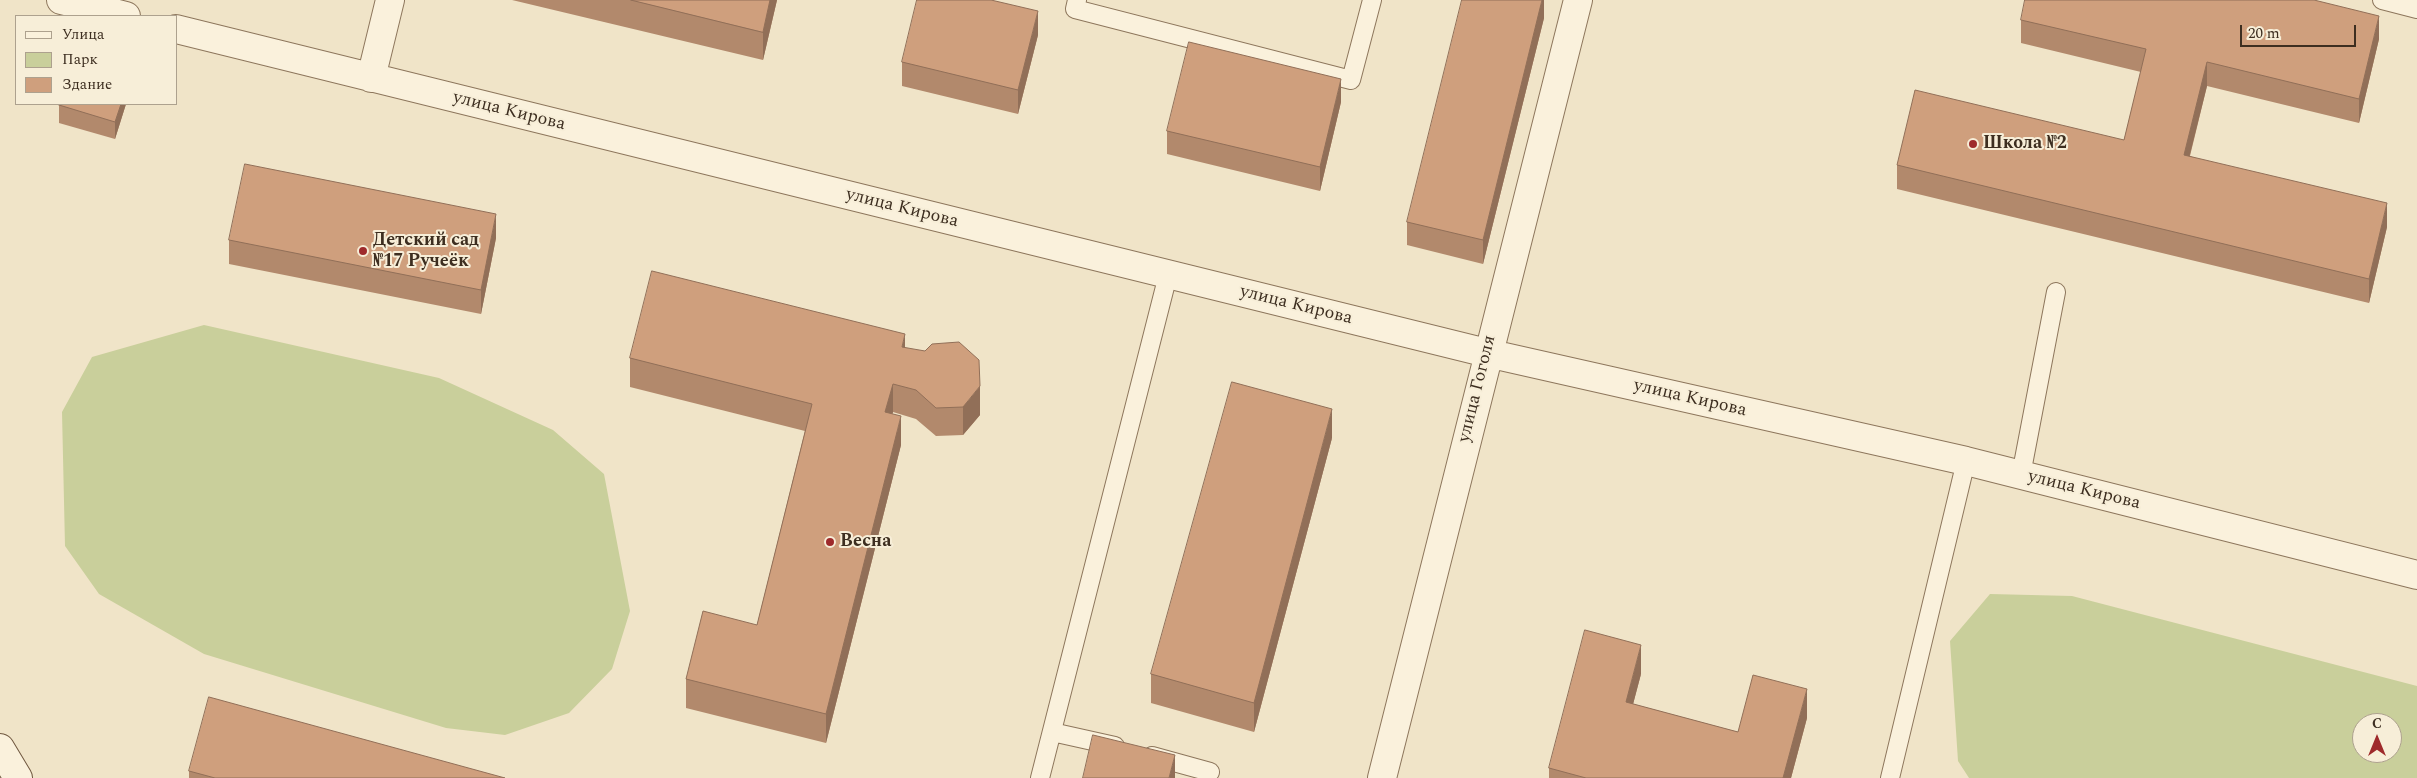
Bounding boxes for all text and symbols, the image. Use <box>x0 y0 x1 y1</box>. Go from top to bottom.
legend <box>15 15 178 105</box>
scale bar <box>2242 15 2358 47</box>
text: 20 m <box>2248 22 2280 45</box>
text: Улица <box>62 23 104 46</box>
text: Парк <box>62 48 98 71</box>
text: Здание <box>62 73 112 96</box>
street label: улица Кирова <box>451 88 567 136</box>
place label: Школа №2 <box>1983 133 2067 155</box>
marker: Школа №2 <box>1967 138 1979 150</box>
street label: улица Кирова <box>844 185 960 233</box>
place label: Детский сад №17 Ручеёк <box>373 230 479 272</box>
marker: Детский сад №17 Ручеёк <box>357 245 369 257</box>
street label: улица Кирова <box>1238 282 1354 330</box>
street label: улица Гоголя <box>1454 333 1502 445</box>
street label: улица Кирова <box>1631 376 1749 422</box>
street label: улица Кирова <box>2026 467 2142 515</box>
place label: Весна <box>840 531 891 553</box>
marker: Весна <box>824 536 836 548</box>
north arrow <box>2352 713 2402 763</box>
text: С <box>2372 713 2382 734</box>

